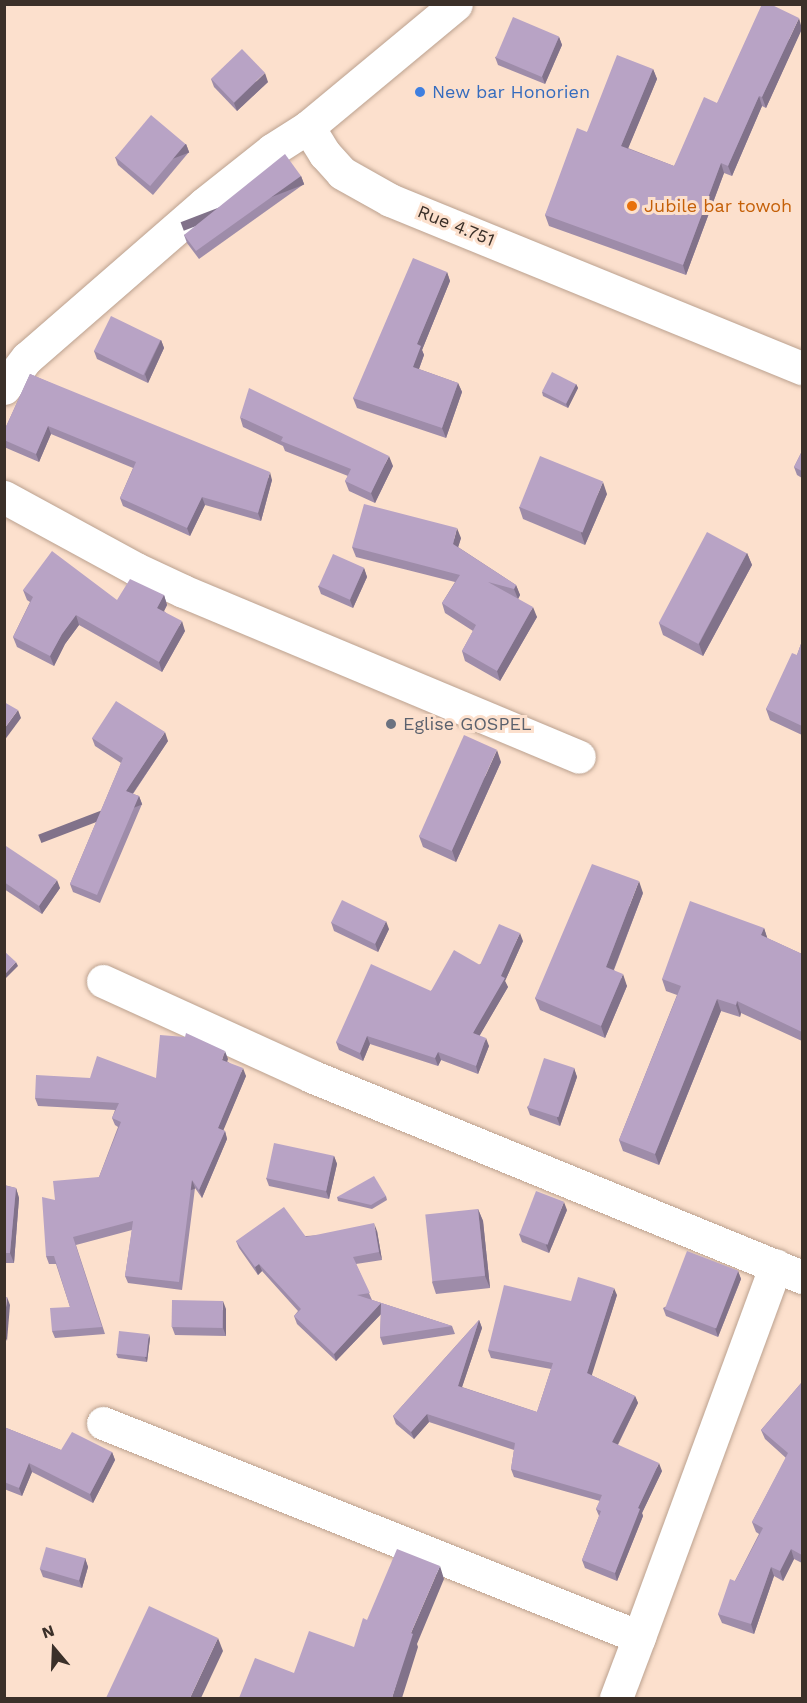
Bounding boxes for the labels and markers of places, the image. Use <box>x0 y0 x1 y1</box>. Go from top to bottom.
place label: New bar Honorien <box>432 81 591 103</box>
marker: New bar Honorien <box>413 85 427 99</box>
place label: Jubile bar towoh <box>644 195 793 217</box>
marker: Jubile bar towoh <box>625 199 639 213</box>
place label: Eglise GOSPEL <box>403 713 532 735</box>
marker: Eglise GOSPEL <box>384 717 398 731</box>

